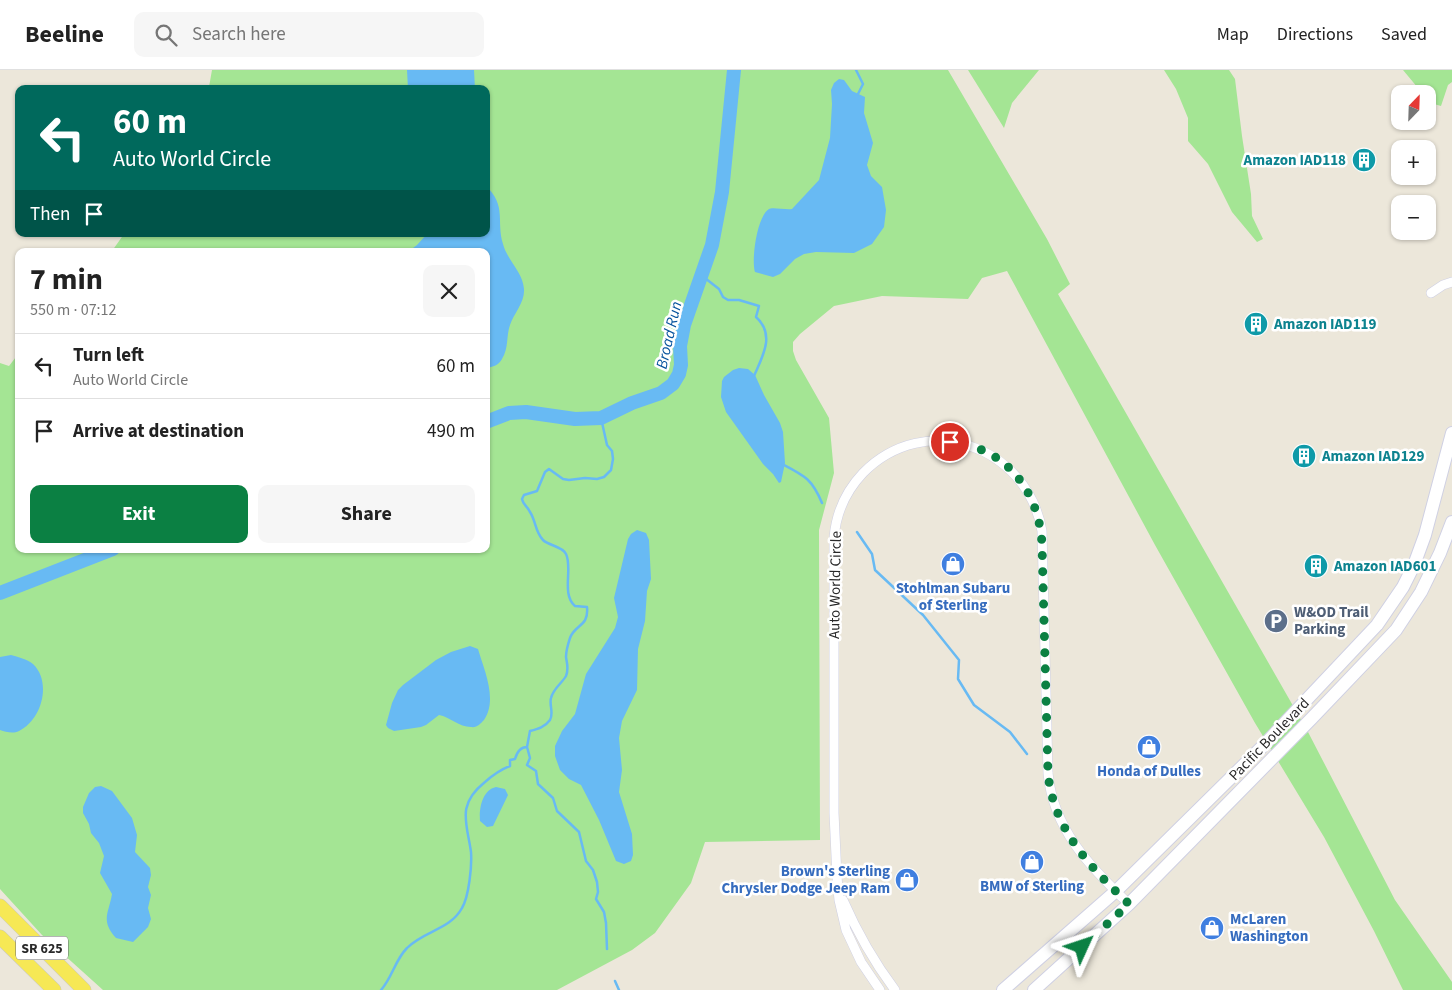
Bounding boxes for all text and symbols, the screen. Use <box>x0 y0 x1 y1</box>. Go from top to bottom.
search box <box>134 12 484 57</box>
text: Beeline <box>25 17 104 52</box>
icon: search <box>152 21 180 49</box>
text: Search here <box>192 21 286 48</box>
text: Map <box>1217 22 1249 47</box>
text: Directions <box>1277 22 1353 47</box>
text: Saved <box>1381 22 1427 47</box>
north arrow <box>1391 85 1436 130</box>
map controls <box>1391 85 1436 240</box>
text: 60 m <box>113 97 187 147</box>
icon: left <box>30 105 95 170</box>
button: + <box>1391 140 1436 185</box>
text: Auto World Circle <box>113 143 271 175</box>
building icon: Amazon IAD118 <box>1351 147 1377 173</box>
place label: Amazon IAD118 <box>1243 150 1346 171</box>
button: − <box>1391 195 1436 240</box>
icon: arrive <box>80 200 108 228</box>
text: Then <box>30 201 70 228</box>
text: 7 min <box>30 258 103 301</box>
button: close <box>423 265 475 317</box>
text: 550 m · 07:12 <box>30 299 117 321</box>
water label: Broad Run <box>651 299 687 371</box>
building icon: Amazon IAD119 <box>1243 311 1269 337</box>
place label: Amazon IAD119 <box>1273 314 1376 335</box>
text: Turn left <box>73 342 144 369</box>
icon: left <box>30 352 58 380</box>
text: 60 m <box>437 353 475 380</box>
text: Auto World Circle <box>73 369 188 391</box>
icon: arrive <box>30 417 58 445</box>
text: Arrive at destination <box>73 418 244 445</box>
text: 490 m <box>427 418 475 445</box>
pin <box>929 421 971 463</box>
icon: arrive <box>936 428 964 456</box>
building icon: Amazon IAD129 <box>1291 443 1317 469</box>
place label: Amazon IAD129 <box>1321 446 1424 467</box>
button: Exit <box>30 485 248 543</box>
button: Share <box>258 485 475 543</box>
street label: Auto World Circle <box>824 531 847 639</box>
shop icon: Stohlman Subaru of Sterling <box>940 551 966 577</box>
building icon: Amazon IAD601 <box>1303 553 1329 579</box>
place label: Amazon IAD601 <box>1333 556 1436 577</box>
place label: Stohlman Subaru of Sterling <box>896 578 1010 616</box>
place label: W&OD Trail Parking <box>1294 602 1369 640</box>
parking icon: W&OD Trail Parking <box>1263 608 1289 634</box>
street label: Pacific Boulevard <box>1224 693 1314 785</box>
shop icon: Honda of Dulles <box>1136 734 1162 760</box>
place label: Honda of Dulles <box>1097 761 1201 782</box>
shop icon: BMW of Sterling <box>1019 849 1045 875</box>
place label: Brown's Sterling Chrysler Dodge Jeep Ram <box>722 861 890 899</box>
shop icon: Brown's Sterling Chrysler Dodge Jeep Ram <box>894 867 920 893</box>
place label: BMW of Sterling <box>980 876 1084 897</box>
place label: McLaren Washington <box>1230 909 1308 947</box>
shop icon: McLaren Washington <box>1199 915 1225 941</box>
position arrow <box>1055 920 1107 972</box>
road number: SR 625 <box>16 936 68 960</box>

